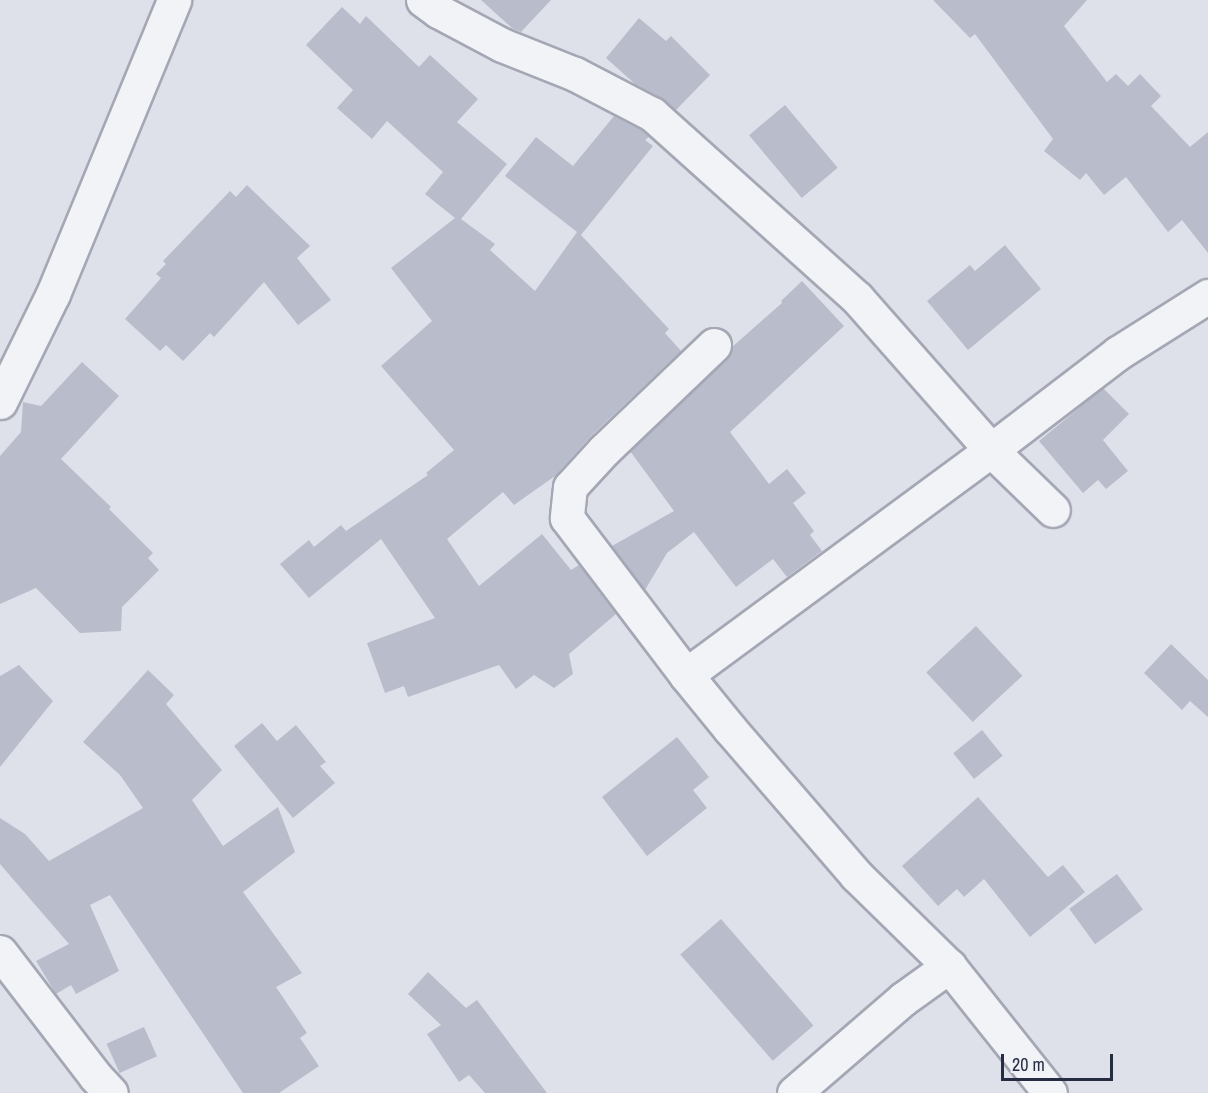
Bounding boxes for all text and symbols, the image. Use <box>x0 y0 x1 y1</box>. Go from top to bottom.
scale bar <box>1004 1042 1116 1080</box>
text: 20 m <box>1012 1052 1045 1077</box>

